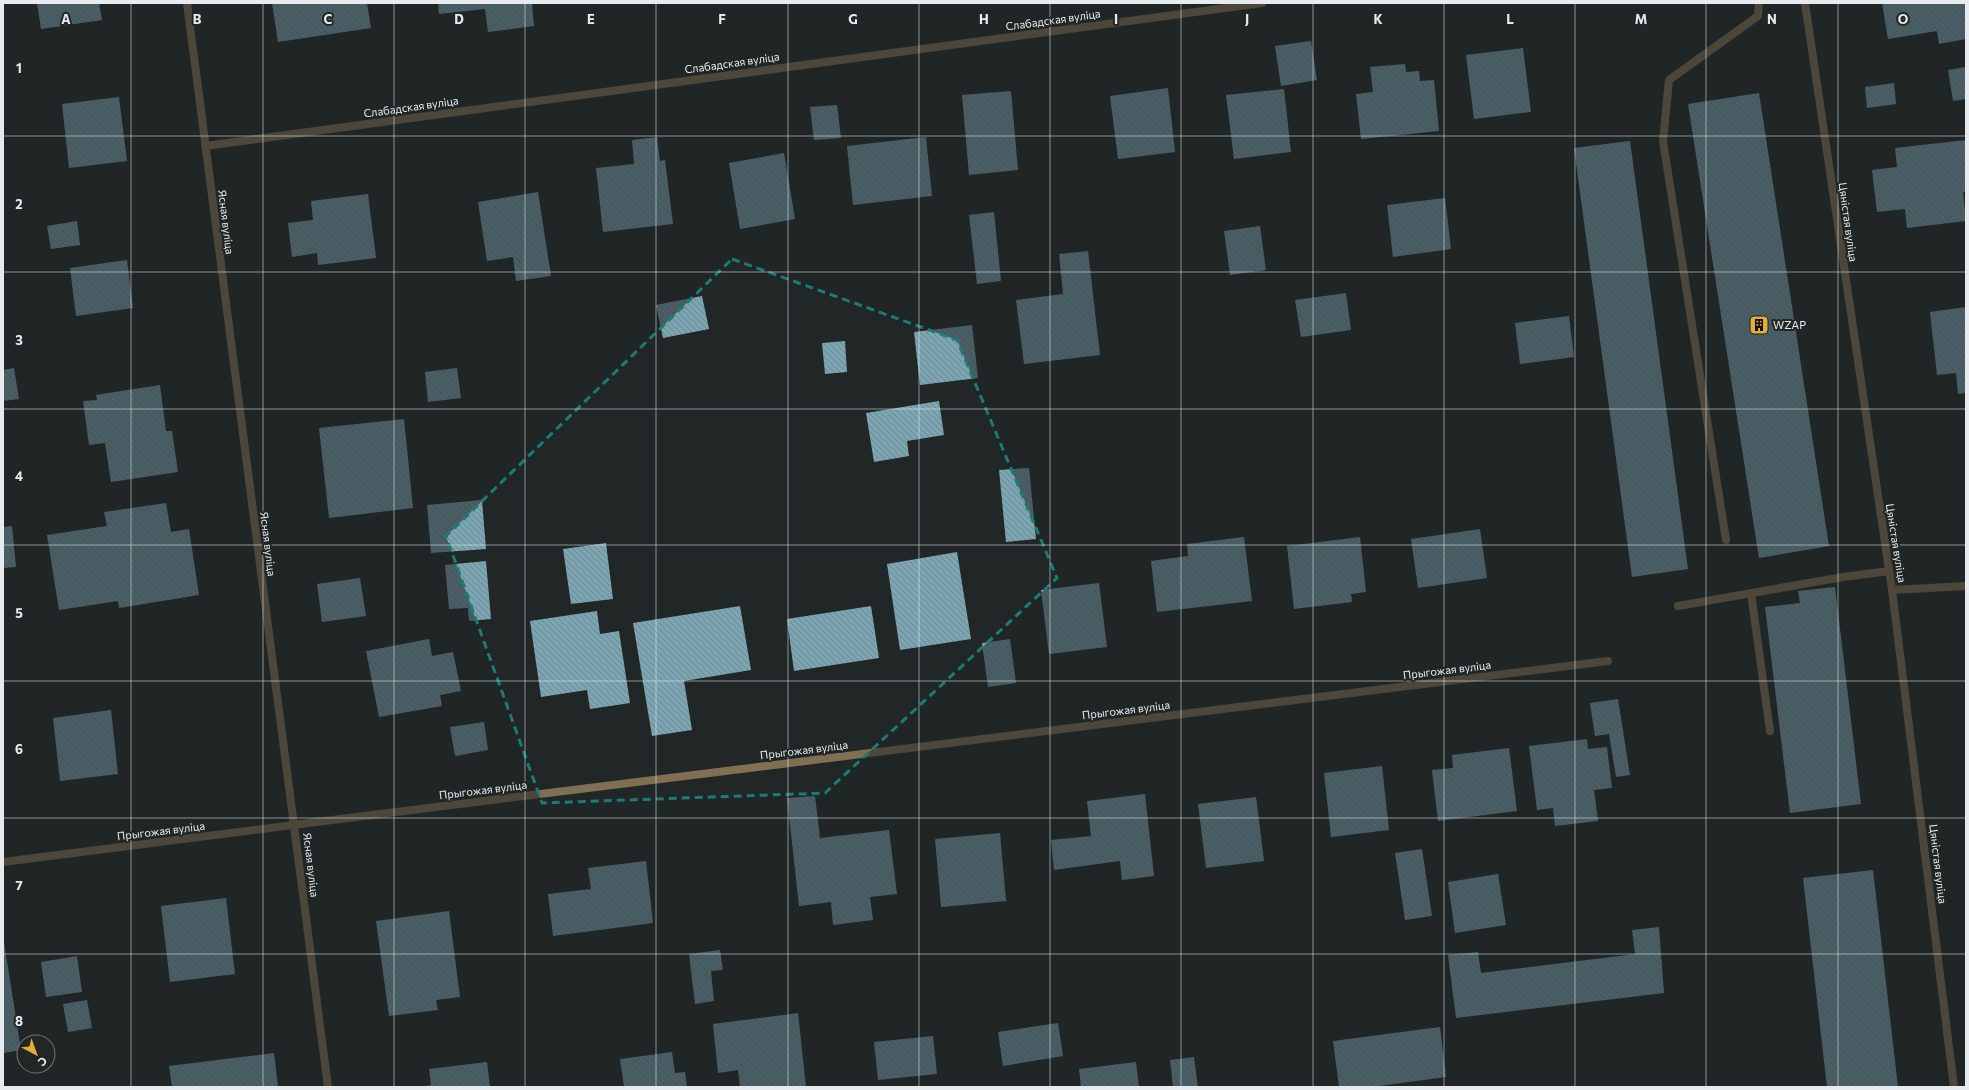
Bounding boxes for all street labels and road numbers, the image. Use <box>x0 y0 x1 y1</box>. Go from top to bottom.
street label: Слабадская вуліца <box>1005 6 1101 33</box>
street label: Слабадская вуліца <box>684 49 780 76</box>
street label: Слабадская вуліца <box>363 93 459 120</box>
street label: Цяністая вуліца <box>1836 181 1860 262</box>
street label: Ясная вуліца <box>216 189 237 255</box>
street label: Цяністая вуліца <box>1884 502 1909 583</box>
street label: Ясная вуліца <box>258 511 279 577</box>
street label: Прыгожая вуліца <box>1402 658 1492 681</box>
street label: Прыгожая вуліца <box>1081 698 1171 721</box>
street label: Прыгожая вуліца <box>759 738 849 761</box>
street label: Прыгожая вуліца <box>438 778 528 801</box>
street label: Прыгожая вуліца <box>116 819 206 842</box>
street label: Цяністая вуліца <box>1927 823 1950 904</box>
street label: Ясная вуліца <box>301 832 322 898</box>

